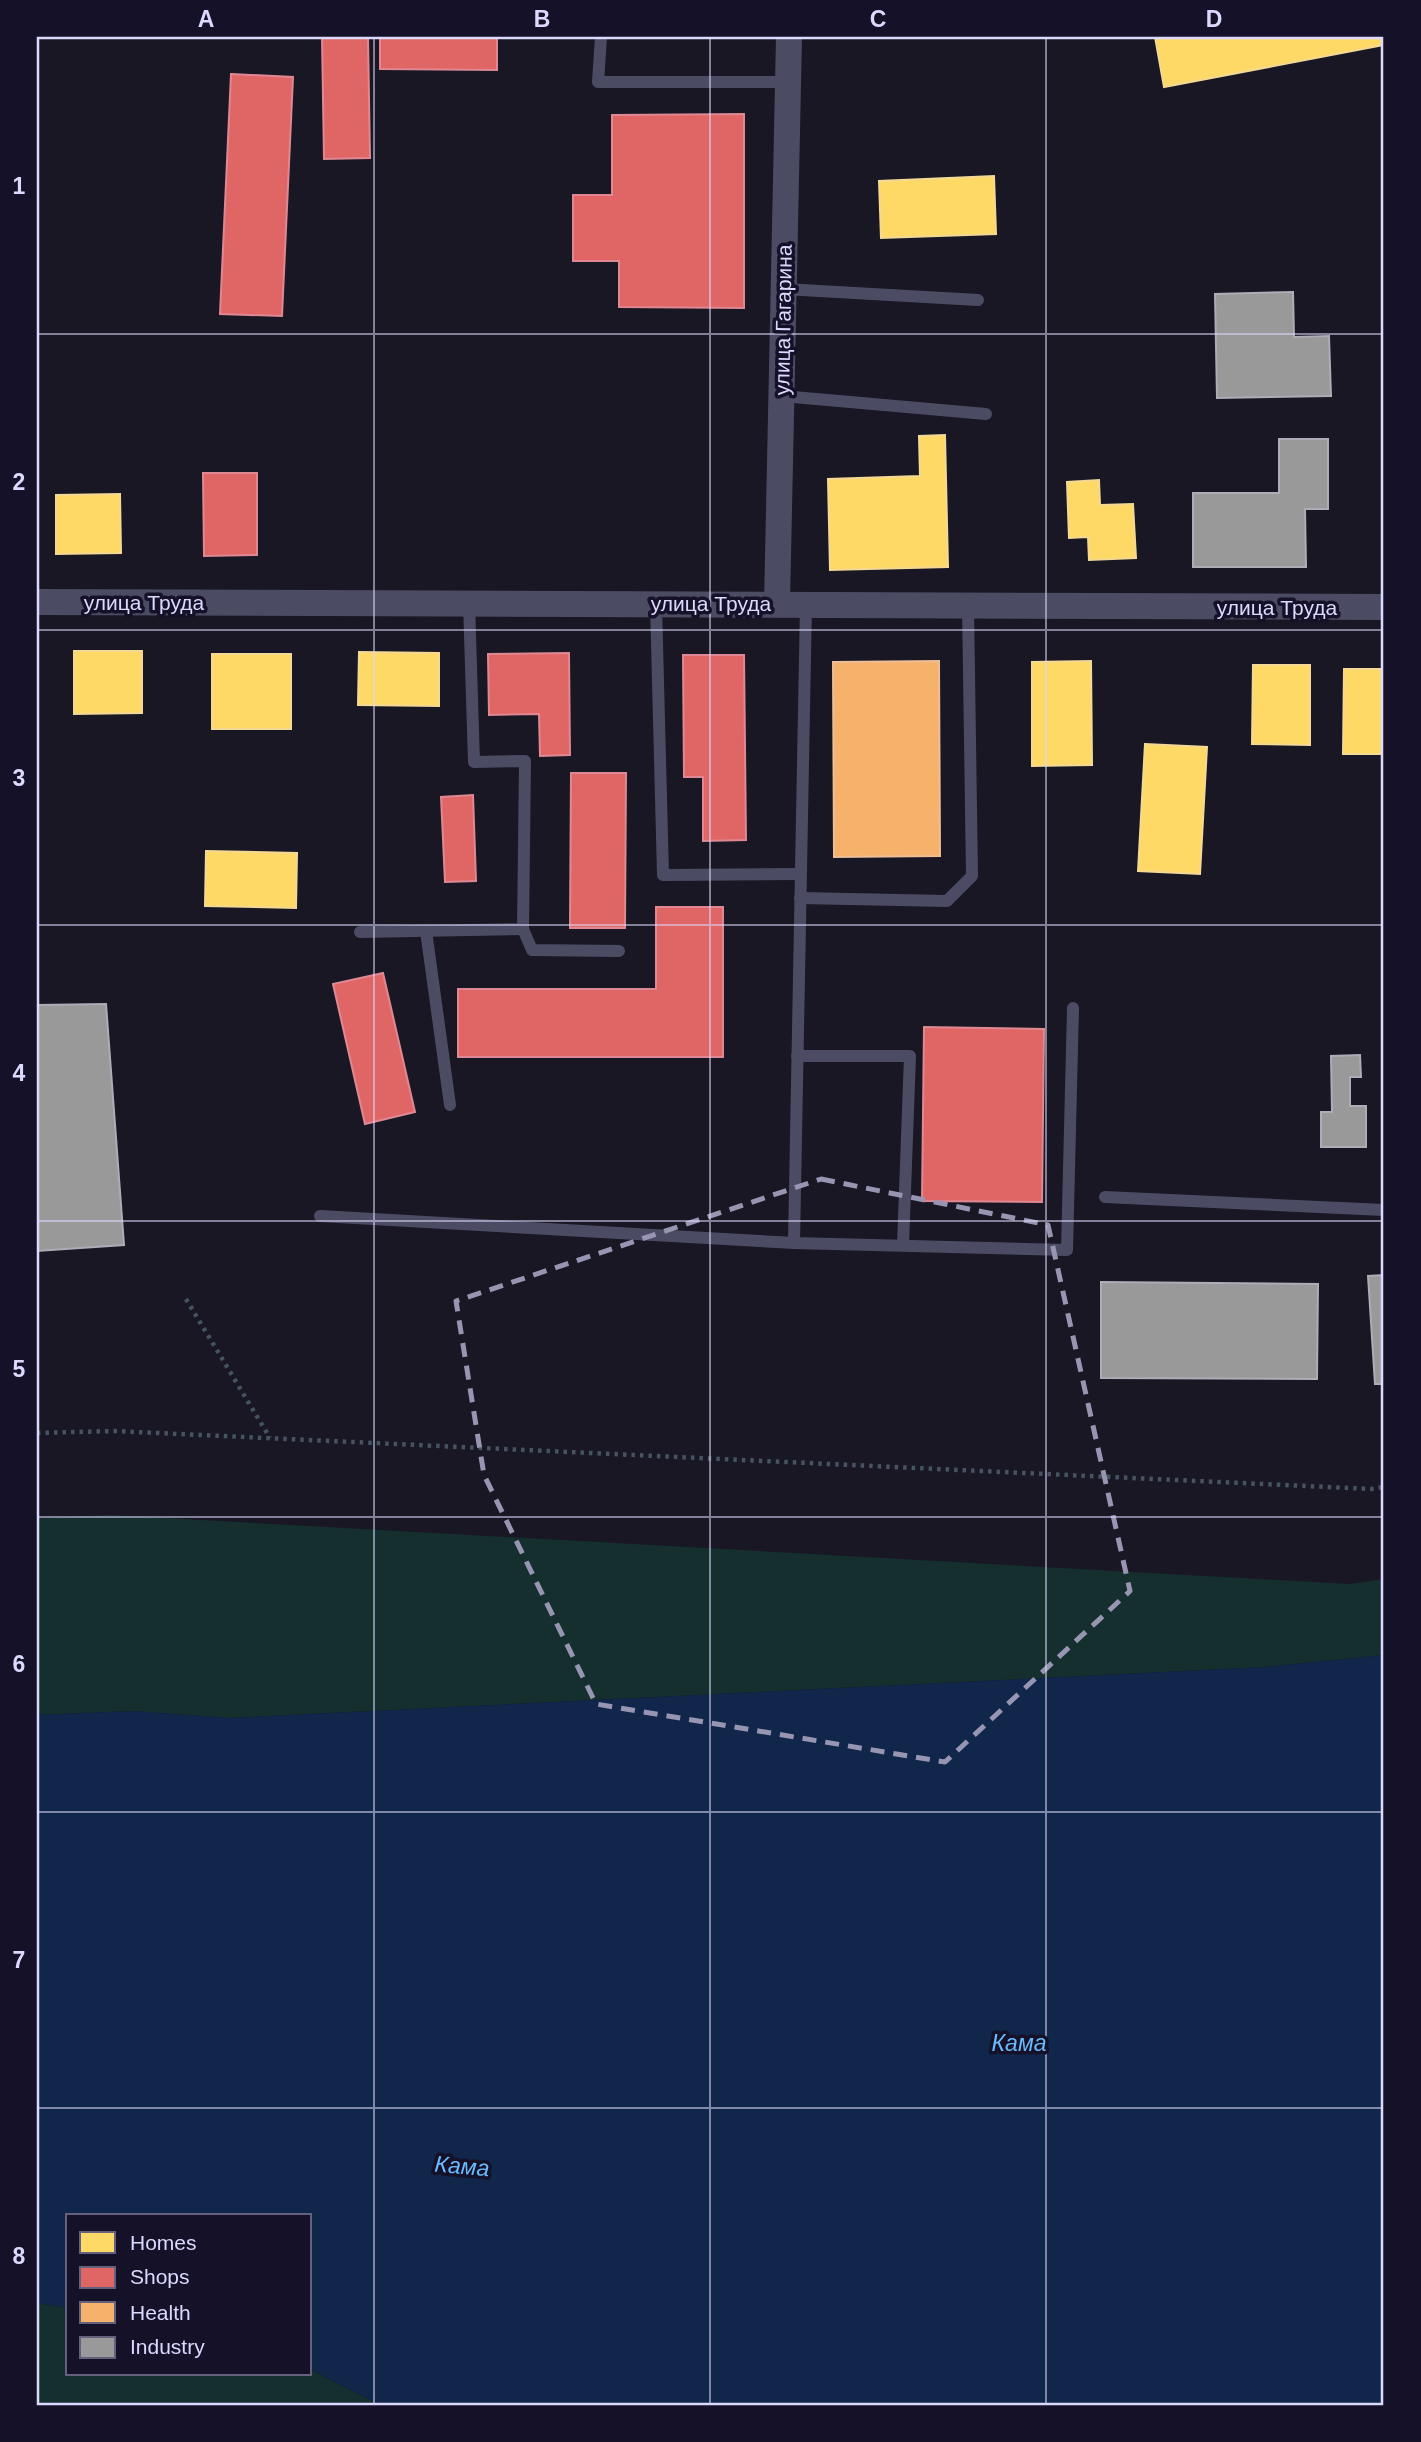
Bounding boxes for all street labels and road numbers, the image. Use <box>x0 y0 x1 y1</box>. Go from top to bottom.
street label: улица Гагарина <box>770 244 796 396</box>
street label: улица Труда <box>84 591 205 614</box>
street label: улица Труда <box>651 592 772 615</box>
street label: улица Труда <box>1217 596 1338 619</box>

